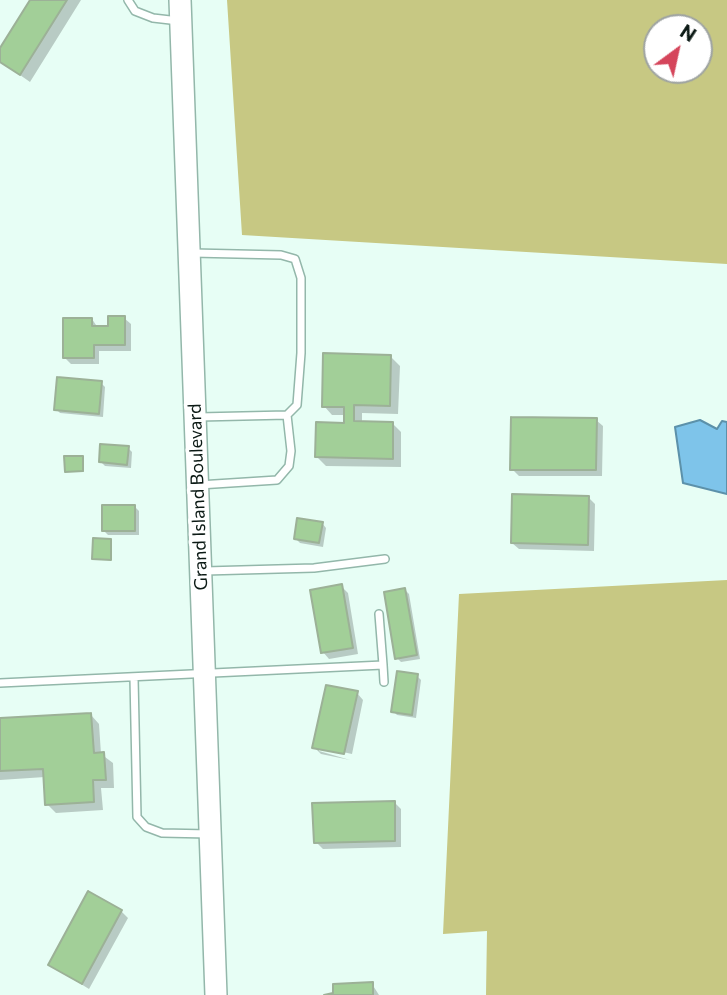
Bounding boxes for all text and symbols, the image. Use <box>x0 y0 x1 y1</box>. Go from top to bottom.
north arrow <box>643 14 713 84</box>
text: N <box>676 19 701 46</box>
street label: Grand Island Boulevard <box>184 403 212 591</box>

